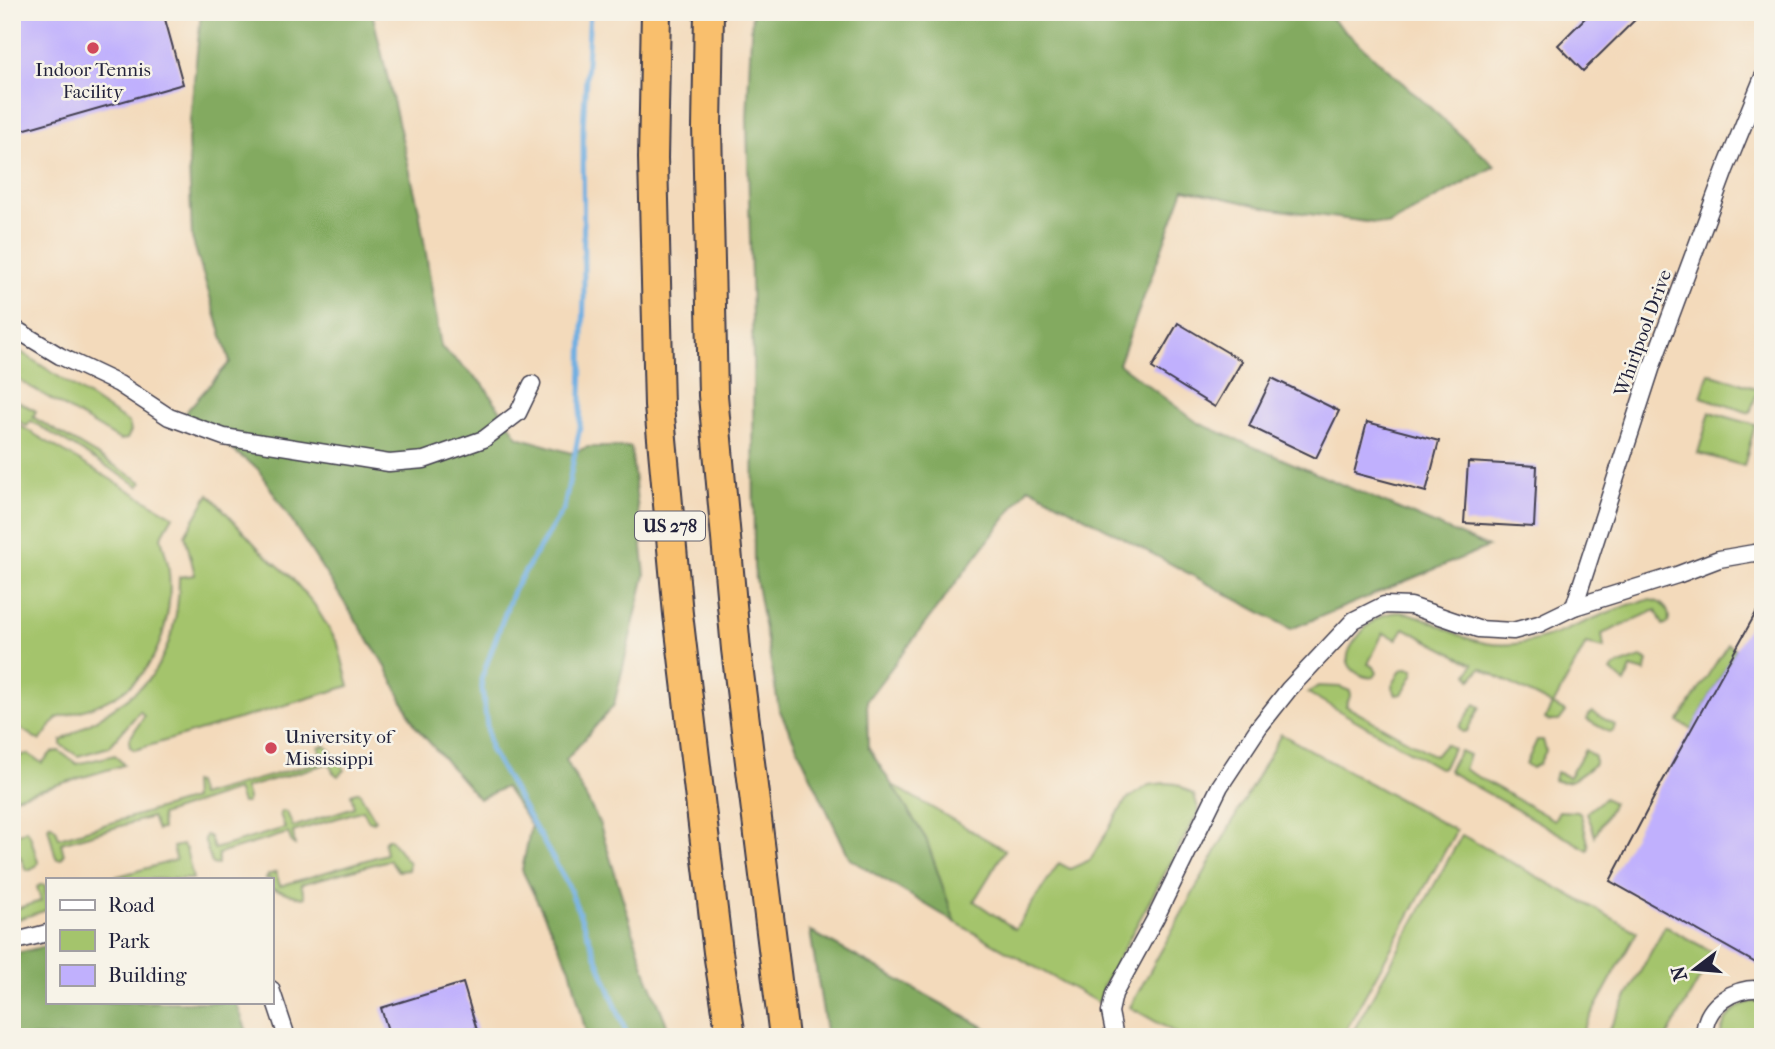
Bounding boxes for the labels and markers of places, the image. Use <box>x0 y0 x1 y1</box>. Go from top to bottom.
marker: Indoor Tennis Facility <box>85 40 101 56</box>
place label: Indoor Tennis Facility <box>35 59 151 103</box>
place label: University of Mississippi <box>285 726 396 770</box>
marker: University of Mississippi <box>263 740 279 756</box>

